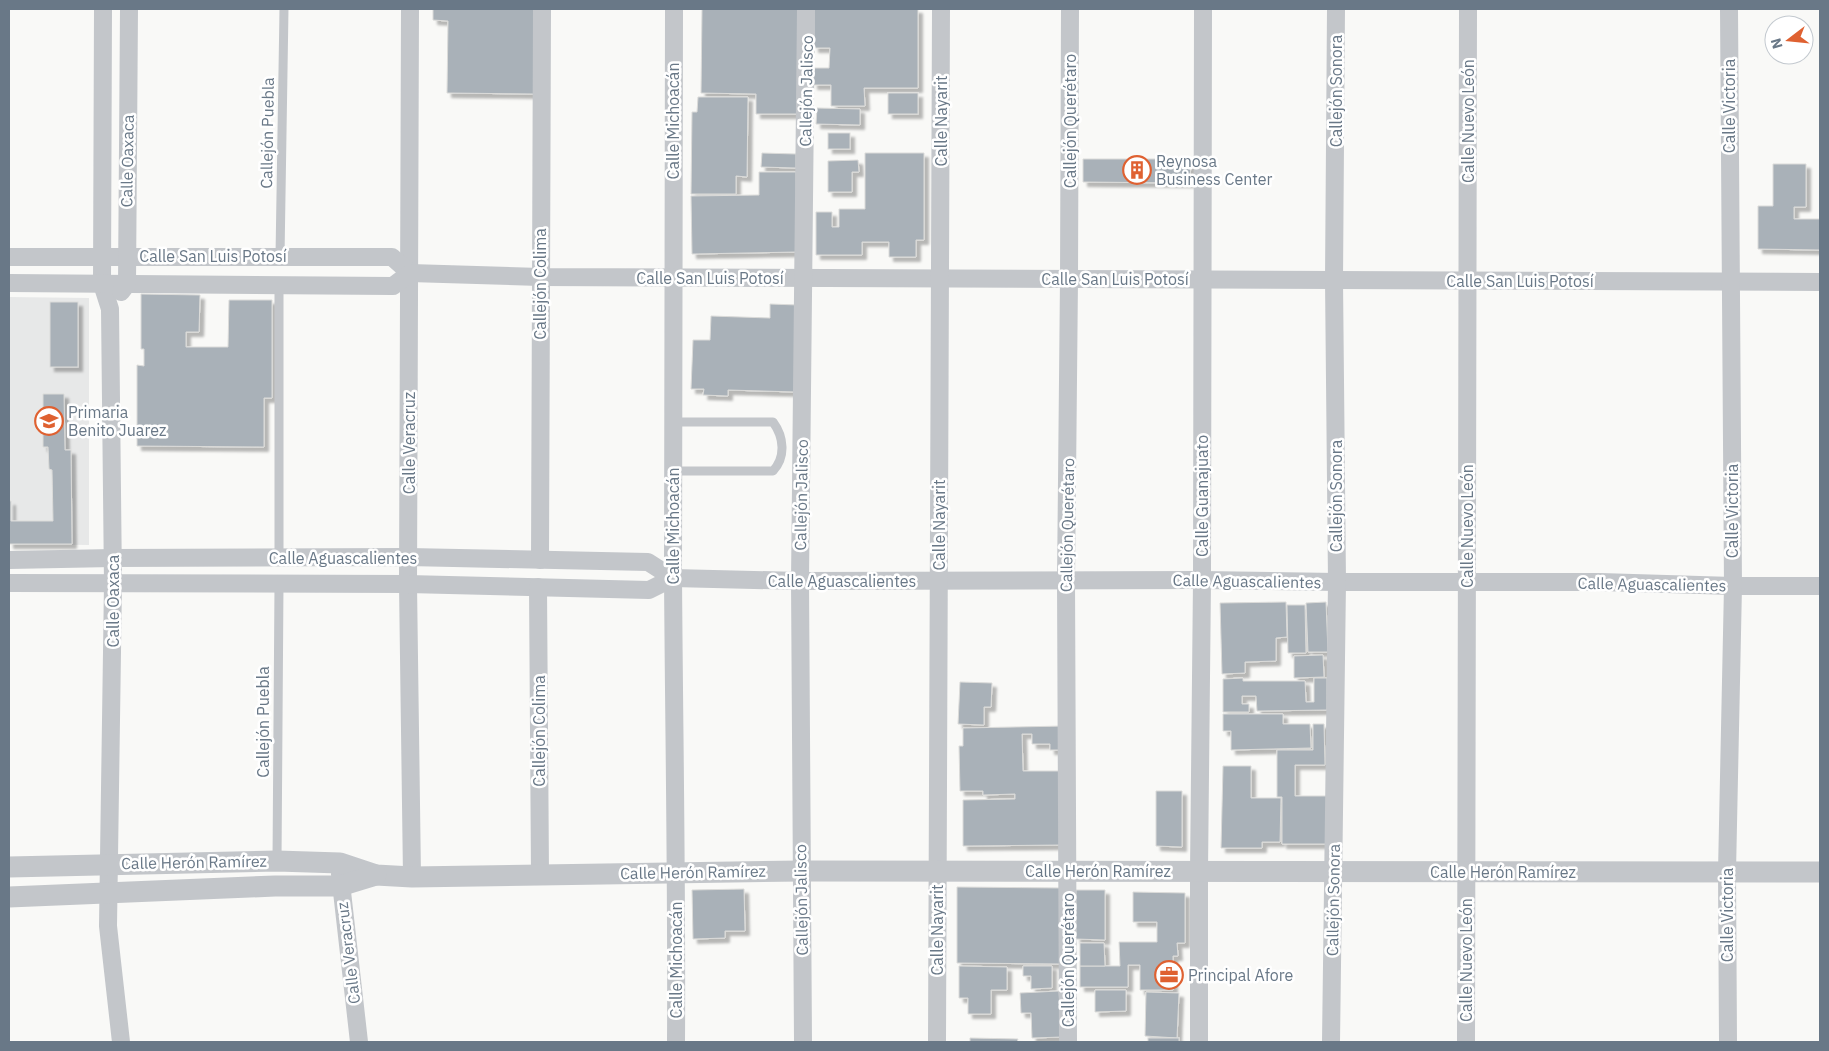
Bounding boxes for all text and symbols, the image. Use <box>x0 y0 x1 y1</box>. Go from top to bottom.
north arrow <box>1764 15 1814 65</box>
street label: Callejón Sonora <box>1326 34 1346 147</box>
street label: Callejón Jalisco <box>795 35 817 147</box>
text: N <box>1766 36 1787 51</box>
street label: Callejón Querétaro <box>1060 54 1080 188</box>
street label: Calle Victoria <box>1719 58 1739 153</box>
street label: Calle Nuevo León <box>1458 59 1478 183</box>
street label: Calle Michoacán <box>663 63 683 179</box>
street label: Calle Nayarit <box>931 75 951 167</box>
street label: Callejón Puebla <box>256 77 278 189</box>
street label: Calle Oaxaca <box>116 114 138 208</box>
place label: Reynosa Business Center <box>1156 151 1273 189</box>
building icon: Reynosa Business Center <box>1122 155 1152 185</box>
street label: Callejón Colima <box>530 228 550 340</box>
street label: Calle San Luis Potosí <box>139 246 287 266</box>
street label: Calle San Luis Potosí <box>636 268 784 288</box>
street label: Calle San Luis Potosí <box>1041 269 1189 289</box>
street label: Calle San Luis Potosí <box>1446 271 1594 291</box>
street label: Calle Veracruz <box>399 392 419 494</box>
place label: Primaria Benito Juarez <box>68 402 166 440</box>
school or university icon: Primaria Benito Juarez <box>34 406 64 436</box>
street label: Calle Guanajuato <box>1192 435 1212 557</box>
street label: Callejón Jalisco <box>790 439 812 551</box>
street label: Callejón Sonora <box>1326 439 1346 552</box>
street label: Callejón Querétaro <box>1056 458 1078 592</box>
street label: Calle Victoria <box>1722 463 1742 558</box>
street label: Calle Nuevo León <box>1457 464 1477 588</box>
street label: Calle Michoacán <box>663 468 683 584</box>
street label: Calle Nayarit <box>929 479 949 571</box>
street label: Calle Aguascalientes <box>269 548 417 568</box>
street label: Calle Oaxaca <box>103 554 123 647</box>
street label: Calle Aguascalientes <box>1172 570 1322 592</box>
street label: Calle Aguascalientes <box>768 571 916 591</box>
street label: Calle Aguascalientes <box>1577 573 1727 595</box>
street label: Callejón Puebla <box>253 666 273 778</box>
street label: Callejón Colima <box>529 675 549 787</box>
street label: Callejón Sonora <box>1322 843 1344 956</box>
street label: Callejón Jalisco <box>790 844 812 956</box>
street label: Calle Herón Ramírez <box>121 851 267 873</box>
street label: Calle Herón Ramírez <box>620 861 766 883</box>
street label: Calle Herón Ramírez <box>1025 861 1171 881</box>
street label: Calle Herón Ramírez <box>1430 862 1576 882</box>
street label: Calle Victoria <box>1717 867 1737 962</box>
street label: Calle Nayarit <box>927 884 947 976</box>
street label: Callejón Querétaro <box>1058 893 1078 1027</box>
street label: Calle Nuevo León <box>1456 898 1476 1022</box>
street label: Calle Veracruz <box>332 901 364 1005</box>
street label: Calle Michoacán <box>666 902 686 1018</box>
office icon: Principal Afore <box>1154 960 1184 990</box>
place label: Principal Afore <box>1188 965 1294 985</box>

